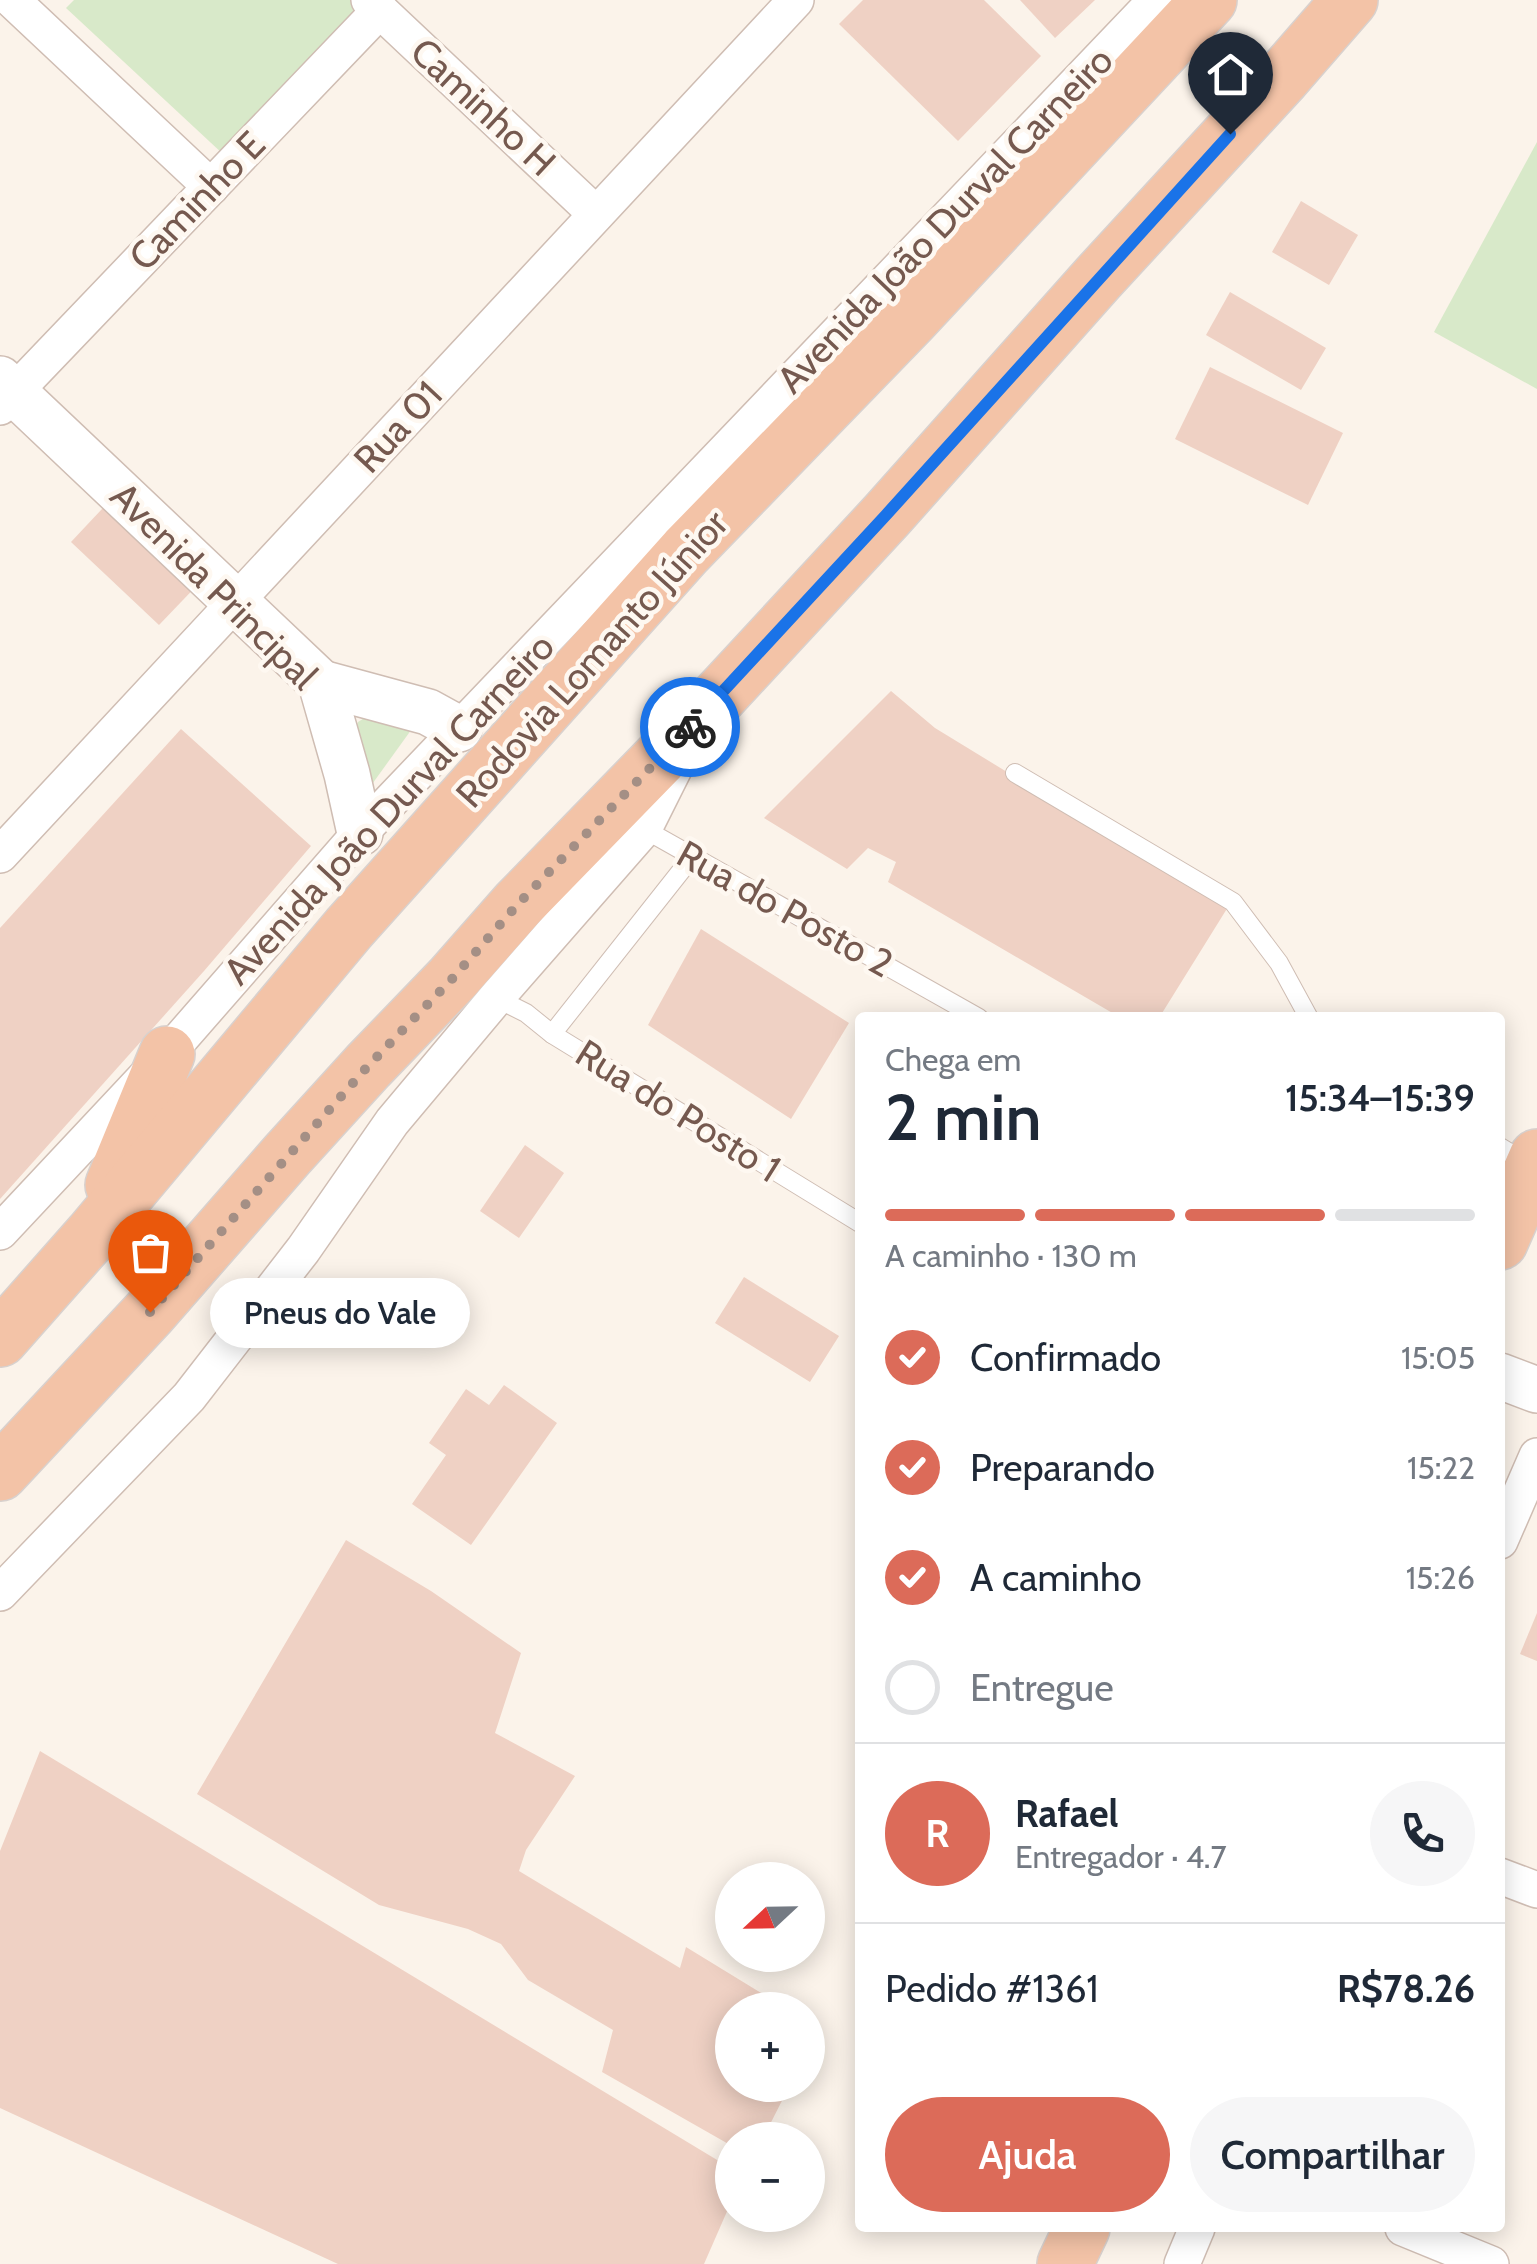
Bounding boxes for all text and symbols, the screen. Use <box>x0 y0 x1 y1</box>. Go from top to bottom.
street label: Caminho H <box>401 28 566 186</box>
pin <box>1188 32 1273 135</box>
street label: Avenida João Durval Carneiro <box>767 37 1122 403</box>
icon: home <box>1203 47 1258 102</box>
street label: Caminho E <box>119 121 274 280</box>
street label: Rua 01 <box>344 371 452 482</box>
street label: Avenida Principal <box>101 472 328 699</box>
street label: Rodovia Lomanto Júnior <box>446 500 738 817</box>
street label: Avenida João Durval Carneiro <box>214 623 564 994</box>
courier <box>640 677 740 777</box>
icon: bike <box>663 700 718 755</box>
street label: Rua do Posto 2 <box>669 830 901 987</box>
street label: Rua do Posto 1 <box>567 1029 789 1192</box>
text: Chega em <box>885 1040 1021 1079</box>
text: 15:34–15:39 <box>1285 1074 1475 1121</box>
text: 2 min <box>885 1077 1042 1156</box>
pin <box>108 1210 193 1313</box>
icon: bag <box>123 1225 178 1280</box>
text: A caminho · 130 m <box>885 1236 1137 1275</box>
callout: Pneus do Vale <box>210 1277 470 1347</box>
text: Pneus do Vale <box>244 1293 436 1332</box>
icon: check <box>885 1330 940 1385</box>
text: Confirmado <box>970 1334 1161 1381</box>
text: 15:05 <box>1401 1338 1475 1377</box>
icon: check <box>885 1440 940 1495</box>
text: Preparando <box>970 1444 1155 1491</box>
text: 15:22 <box>1407 1448 1475 1487</box>
icon: check <box>885 1550 940 1605</box>
text: A caminho <box>970 1554 1142 1601</box>
text: 15:26 <box>1406 1558 1475 1597</box>
text: Entregue <box>970 1664 1114 1711</box>
button: phone <box>1370 1781 1475 1886</box>
text: Rafael <box>1015 1790 1119 1837</box>
text: R <box>926 1810 949 1857</box>
text: Entregador · 4.7 <box>1015 1837 1227 1876</box>
north arrow <box>715 1862 825 1972</box>
map controls <box>715 1862 825 2232</box>
text: Pedido #1361 <box>885 1965 1099 2012</box>
text: R$78.26 <box>1337 1965 1475 2012</box>
button: + <box>715 1992 825 2102</box>
button: Ajuda <box>885 2097 1170 2212</box>
button: Compartilhar <box>1190 2097 1475 2212</box>
button: − <box>715 2122 825 2232</box>

